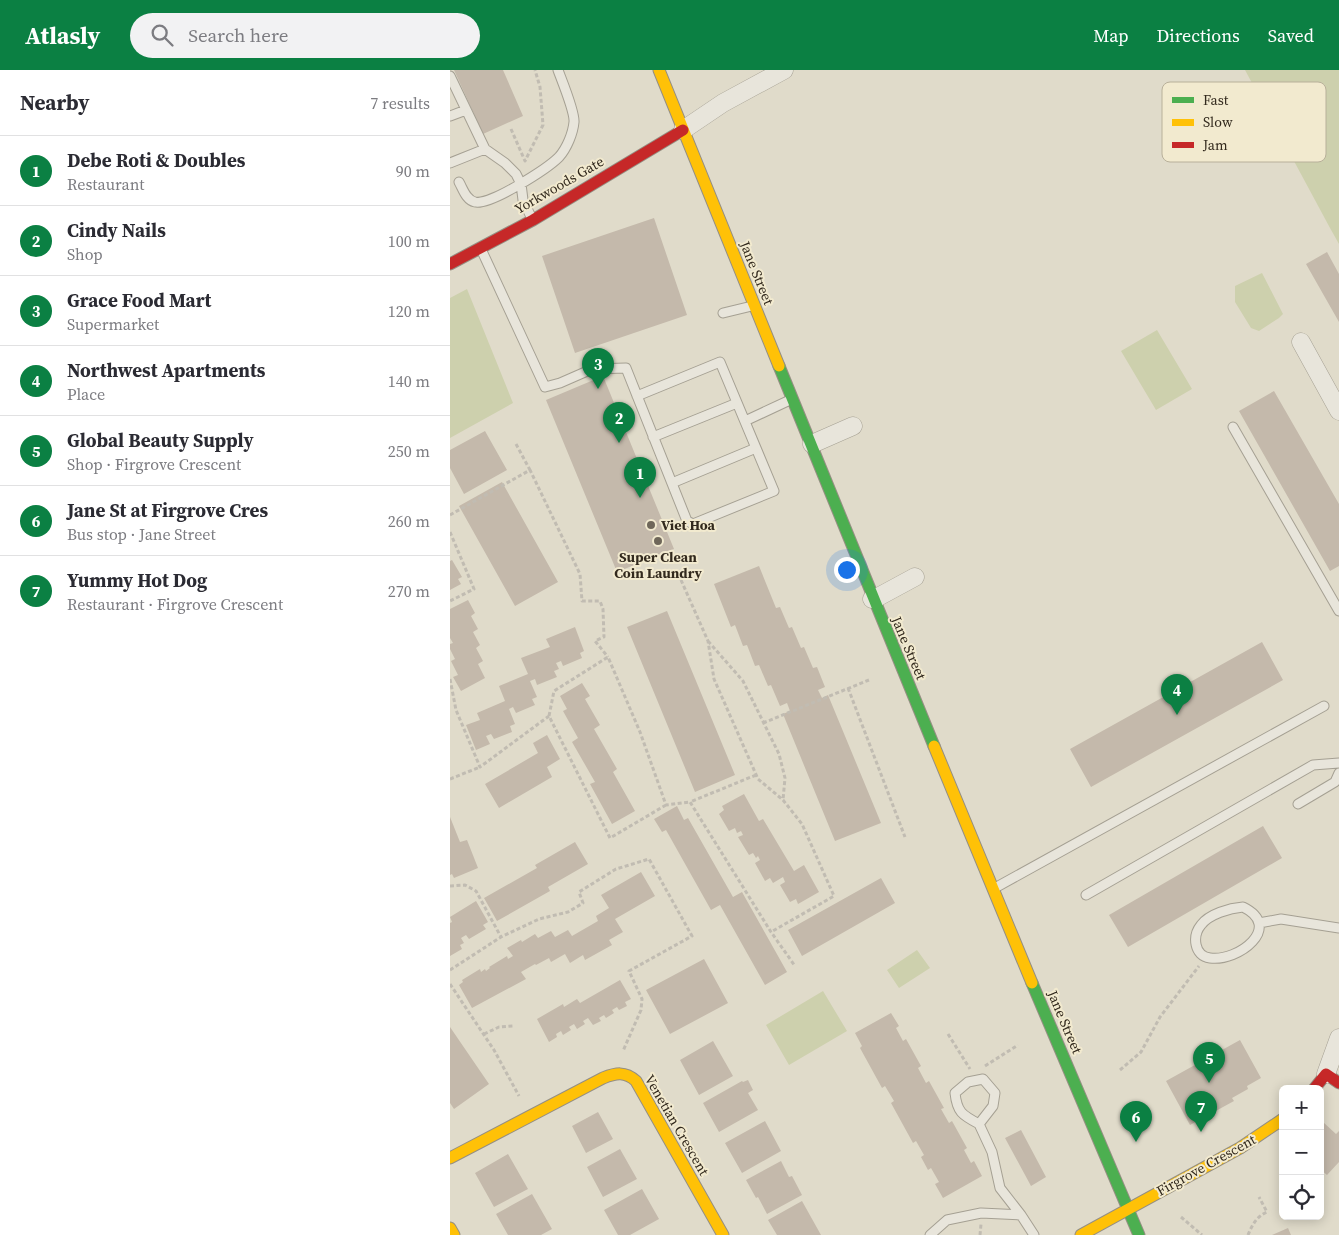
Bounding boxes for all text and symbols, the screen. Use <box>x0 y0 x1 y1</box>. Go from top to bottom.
search box <box>130 13 480 58</box>
text: Atlasly <box>25 19 100 52</box>
icon: search <box>148 21 176 49</box>
text: Search here <box>188 22 288 48</box>
text: Map <box>1093 23 1129 48</box>
text: Directions <box>1157 23 1240 48</box>
text: Saved <box>1268 23 1314 48</box>
legend <box>1162 82 1326 162</box>
text: Nearby <box>20 88 90 117</box>
text: Fast <box>1203 90 1229 110</box>
text: 7 results <box>370 92 430 114</box>
text: Slow <box>1203 112 1233 132</box>
text: Jam <box>1202 135 1228 155</box>
text: Debe Roti & Doubles <box>67 147 245 173</box>
street label: Yorkwoods Gate <box>511 151 607 219</box>
text: 1 <box>32 160 40 182</box>
text: 90 m <box>396 160 430 182</box>
text: Restaurant <box>67 173 145 195</box>
text: Cindy Nails <box>67 217 166 243</box>
text: 2 <box>32 230 40 252</box>
text: 100 m <box>388 230 430 252</box>
street label: Jane Street <box>735 237 779 308</box>
text: Shop <box>67 243 103 265</box>
text: Grace Food Mart <box>67 287 211 313</box>
text: 3 <box>32 300 40 322</box>
text: 120 m <box>388 300 430 322</box>
text: Supermarket <box>67 313 159 335</box>
pin: 3 <box>582 348 614 389</box>
text: Northwest Apartments <box>67 357 265 383</box>
text: 4 <box>32 370 40 392</box>
text: 140 m <box>388 370 430 392</box>
text: Place <box>67 383 105 405</box>
pin: 2 <box>603 402 635 443</box>
text: Global Beauty Supply <box>67 427 254 453</box>
text: 5 <box>32 440 40 462</box>
text: 250 m <box>388 440 430 462</box>
text: Shop · Firgrove Crescent <box>67 453 241 475</box>
pin: 1 <box>624 457 656 498</box>
text: Jane St at Firgrove Cres <box>67 497 268 523</box>
text: 6 <box>32 510 40 532</box>
text: 260 m <box>388 510 430 532</box>
place label: Viet Hoa <box>661 515 716 535</box>
marker: Viet Hoa <box>645 519 657 531</box>
text: Bus stop · Jane Street <box>67 523 216 545</box>
marker: Super Clean Coin Laundry <box>652 535 664 547</box>
place label: Super Clean Coin Laundry <box>614 547 702 583</box>
your location <box>834 557 860 583</box>
text: Yummy Hot Dog <box>67 567 207 593</box>
text: 7 <box>32 580 40 602</box>
text: 270 m <box>388 580 430 602</box>
text: Restaurant · Firgrove Crescent <box>67 593 283 615</box>
street label: Jane Street <box>886 612 931 683</box>
pin: 4 <box>1161 674 1193 715</box>
street label: Jane Street <box>1042 986 1087 1057</box>
pin: 5 <box>1193 1042 1225 1083</box>
street label: Venetian Crescent <box>640 1071 714 1180</box>
map controls <box>1279 1085 1324 1220</box>
button: + <box>1279 1085 1324 1130</box>
pin: 7 <box>1185 1091 1217 1132</box>
pin: 6 <box>1120 1101 1152 1142</box>
street label: Firgrove Crescent <box>1153 1129 1260 1201</box>
button: − <box>1279 1130 1324 1175</box>
button: locate <box>1279 1175 1324 1220</box>

